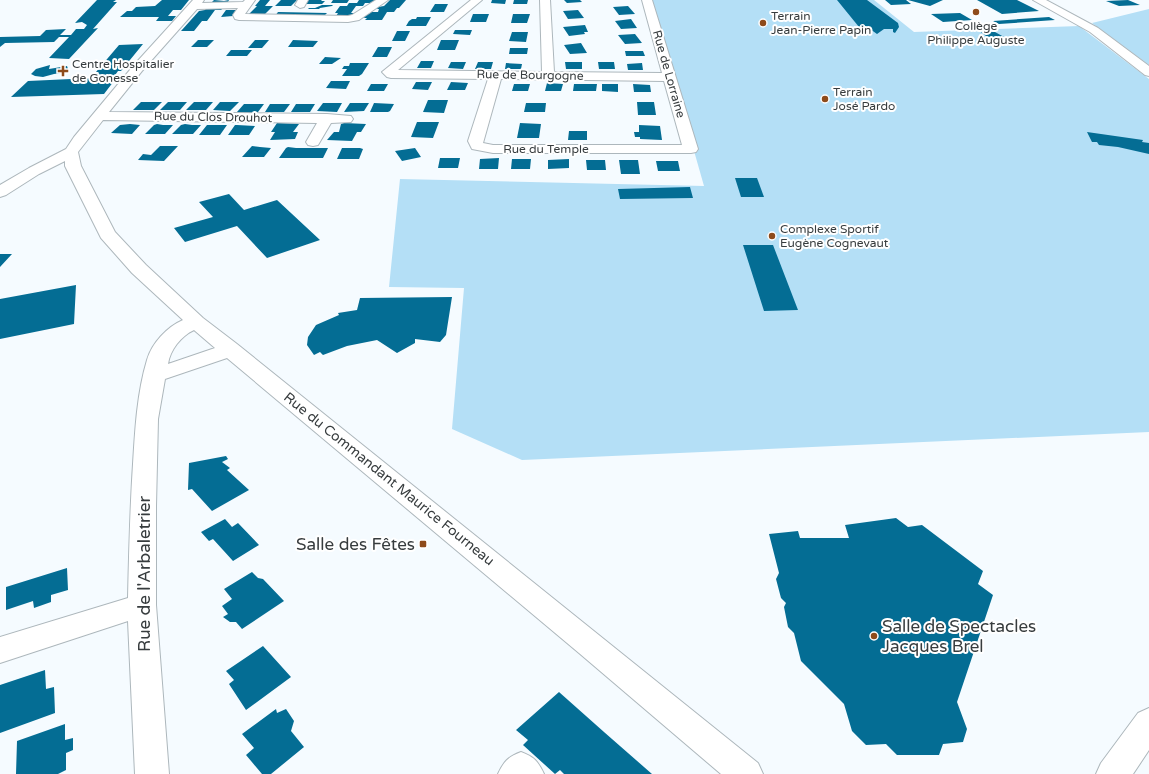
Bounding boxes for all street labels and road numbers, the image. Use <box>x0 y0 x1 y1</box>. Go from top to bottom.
street label: Rue de Lorraine <box>650 29 688 120</box>
street label: Rue de Bourgogne <box>476 67 584 83</box>
street label: Rue du Clos Drouhot <box>154 109 273 125</box>
street label: Rue du Temple <box>503 142 589 156</box>
street label: Rue du Commandant Maurice Fourneau <box>280 389 498 569</box>
street label: Rue de l'Arbaletrier <box>134 496 155 652</box>

